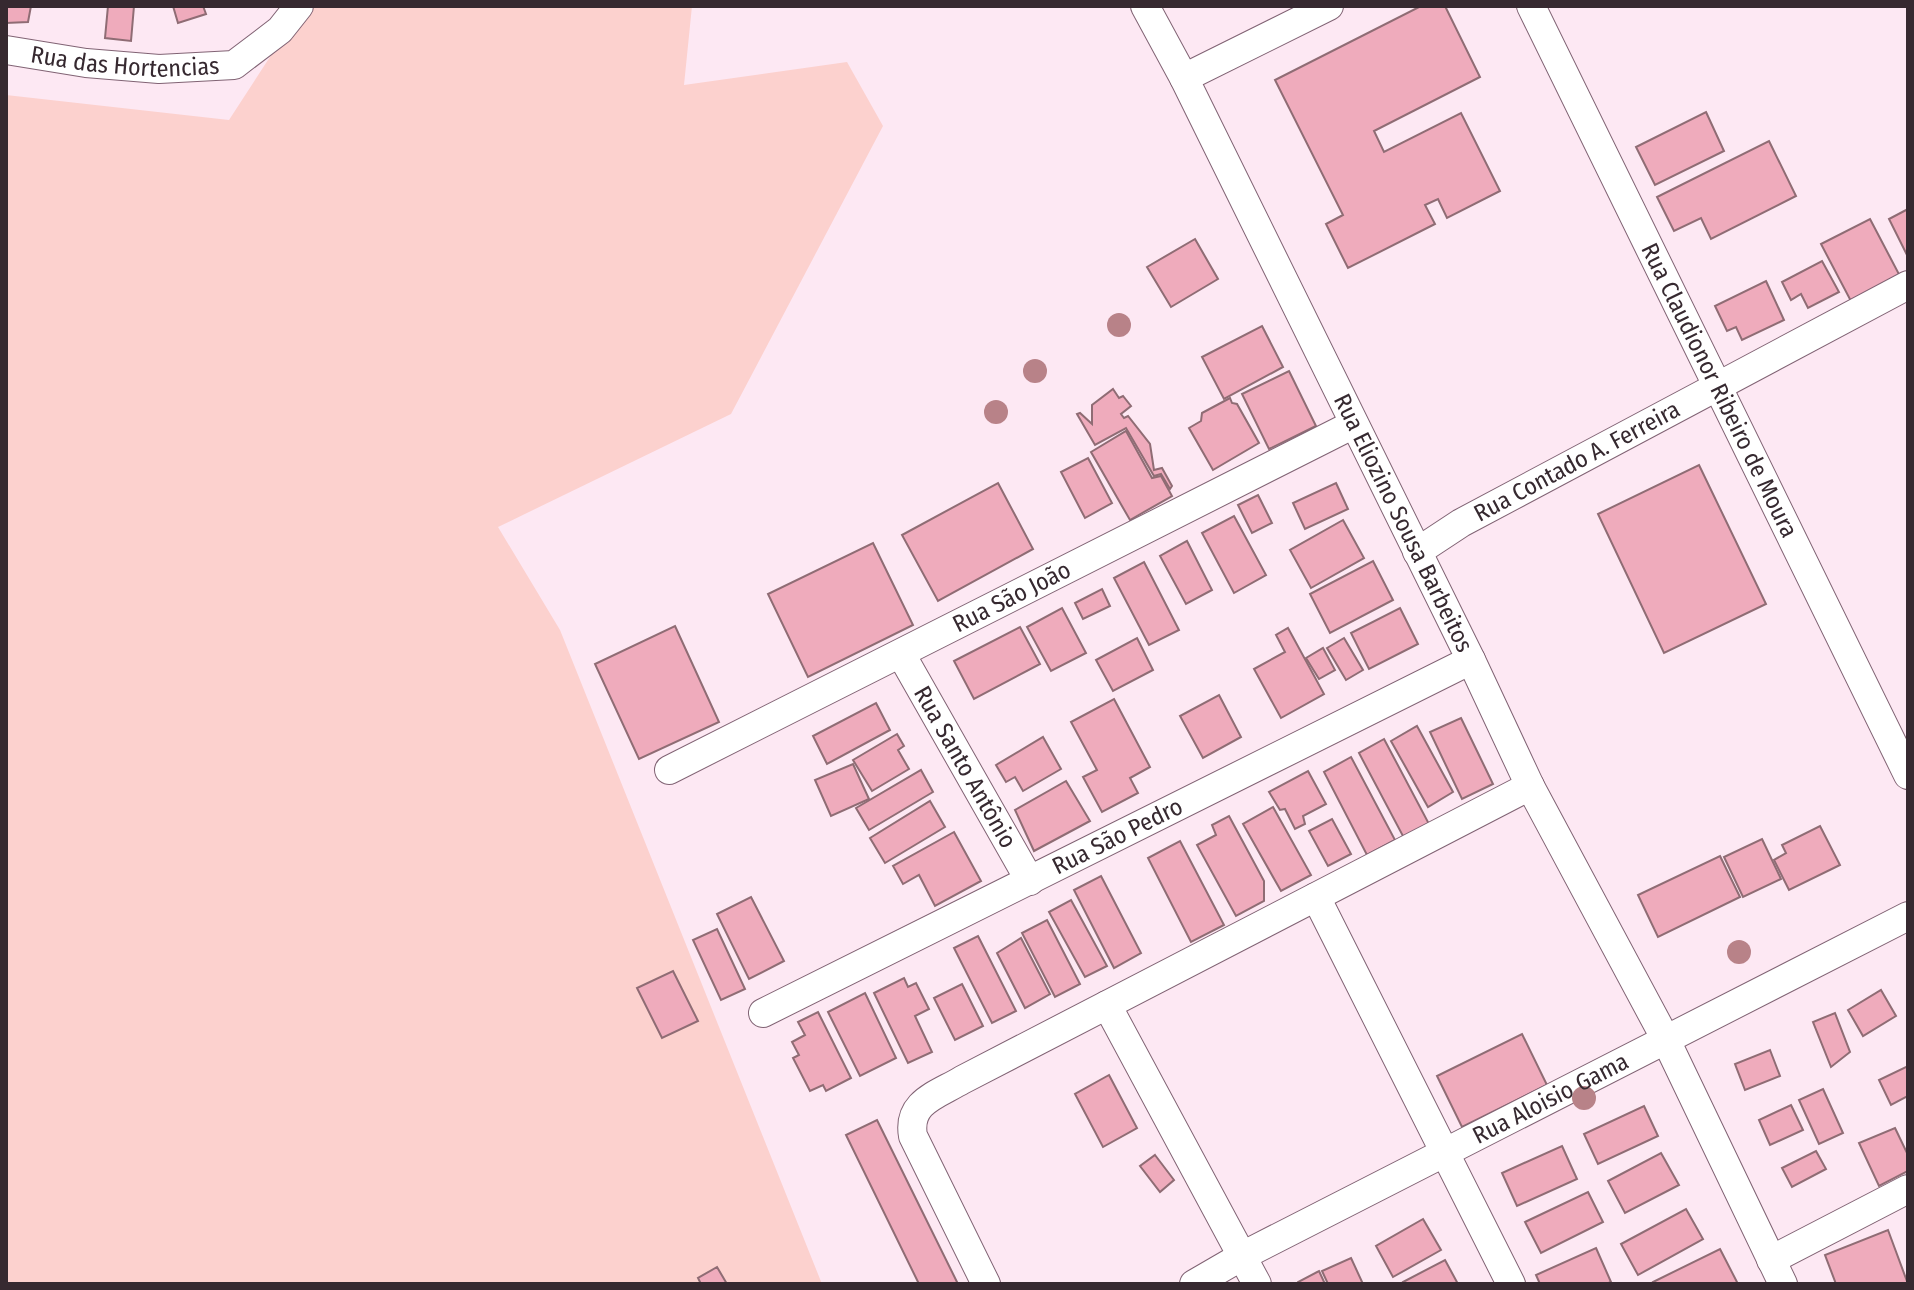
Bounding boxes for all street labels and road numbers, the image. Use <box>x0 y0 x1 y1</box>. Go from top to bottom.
street label: Rua das Hortencias <box>29 40 220 83</box>
street label: Rua Claudionor Ribeiro de Moura <box>1635 239 1803 542</box>
street label: Rua Eliozino Sousa Barbeitos <box>1328 389 1479 657</box>
street label: Rua Contado A. Ferreira <box>1469 395 1685 527</box>
street label: Rua São João <box>948 555 1075 638</box>
street label: Rua Santo Antônio <box>908 681 1022 853</box>
street label: Rua São Pedro <box>1048 792 1187 880</box>
street label: Rua Aloisio Gama <box>1468 1047 1633 1150</box>

